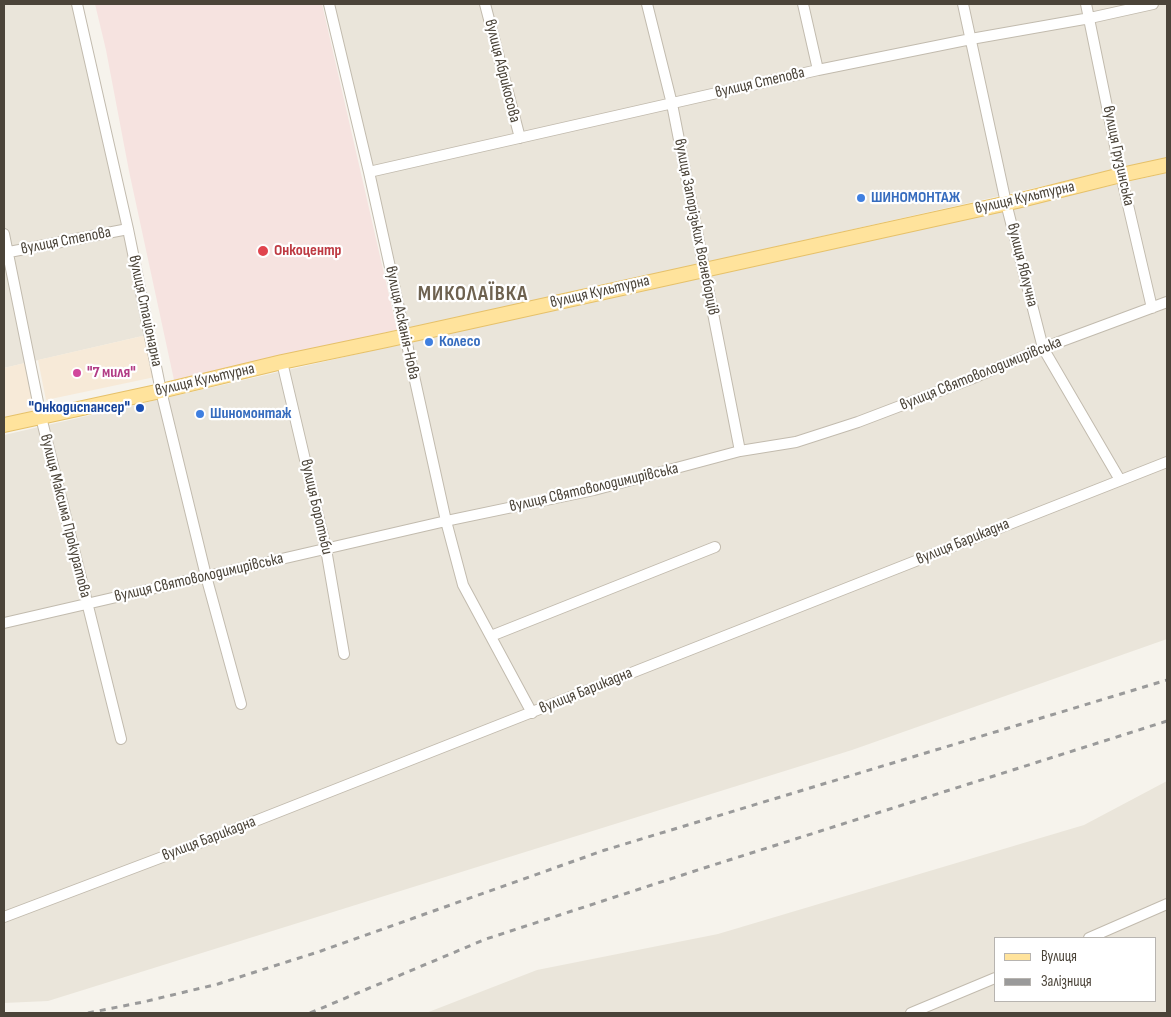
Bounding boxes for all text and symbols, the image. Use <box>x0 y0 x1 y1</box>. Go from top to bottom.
street label: вулиця Абрикосова <box>480 17 524 125</box>
street label: вулиця Степова <box>713 63 807 103</box>
street label: вулиця Грузинська <box>1098 104 1138 208</box>
street label: вулиця Запорізьких Вогнеборців <box>669 137 723 317</box>
street label: вулиця Культурна <box>974 177 1076 219</box>
place label: ШИНОМОНТАЖ <box>871 188 960 208</box>
marker: ШИНОМОНТАЖ <box>855 192 867 204</box>
street label: вулиця Яблучна <box>1002 221 1042 309</box>
street label: вулиця Степова <box>19 223 113 259</box>
place label: Онкоцентр <box>274 241 341 261</box>
marker: Онкоцентр <box>256 244 270 258</box>
street label: вулиця Стаціонарна <box>124 254 166 368</box>
street label: вулиця Асканія-Нова <box>381 264 423 382</box>
street label: вулиця Культурна <box>549 271 651 313</box>
district label: МИКОЛАЇВКА <box>417 282 529 308</box>
place label: Колесо <box>439 332 480 352</box>
street label: вулиця Святоволодимирівська <box>897 333 1065 415</box>
marker: Колесо <box>423 336 435 348</box>
street label: вулиця Культурна <box>154 359 256 401</box>
place label: "7 миля" <box>87 363 136 383</box>
marker: "7 миля" <box>71 367 83 379</box>
place label: "Онкодиспансер" <box>28 398 130 418</box>
marker: "Онкодиспансер" <box>134 402 146 414</box>
place label: Шиномонтаж <box>210 404 291 424</box>
marker: Шиномонтаж <box>194 408 206 420</box>
street label: вулиця Максима Прокуратова <box>35 432 95 600</box>
street label: вулиця Боротьби <box>296 457 336 557</box>
street label: вулиця Святоволодимирівська <box>508 459 680 517</box>
street label: вулиця Барикадна <box>914 515 1012 569</box>
street label: вулиця Святоволодимирівська <box>113 549 285 607</box>
street label: вулиця Барикадна <box>537 664 635 718</box>
street label: вулиця Барикадна <box>160 812 258 866</box>
legend <box>994 937 1156 1002</box>
text: Вулиця <box>1041 947 1077 966</box>
text: Залізниця <box>1041 972 1092 991</box>

